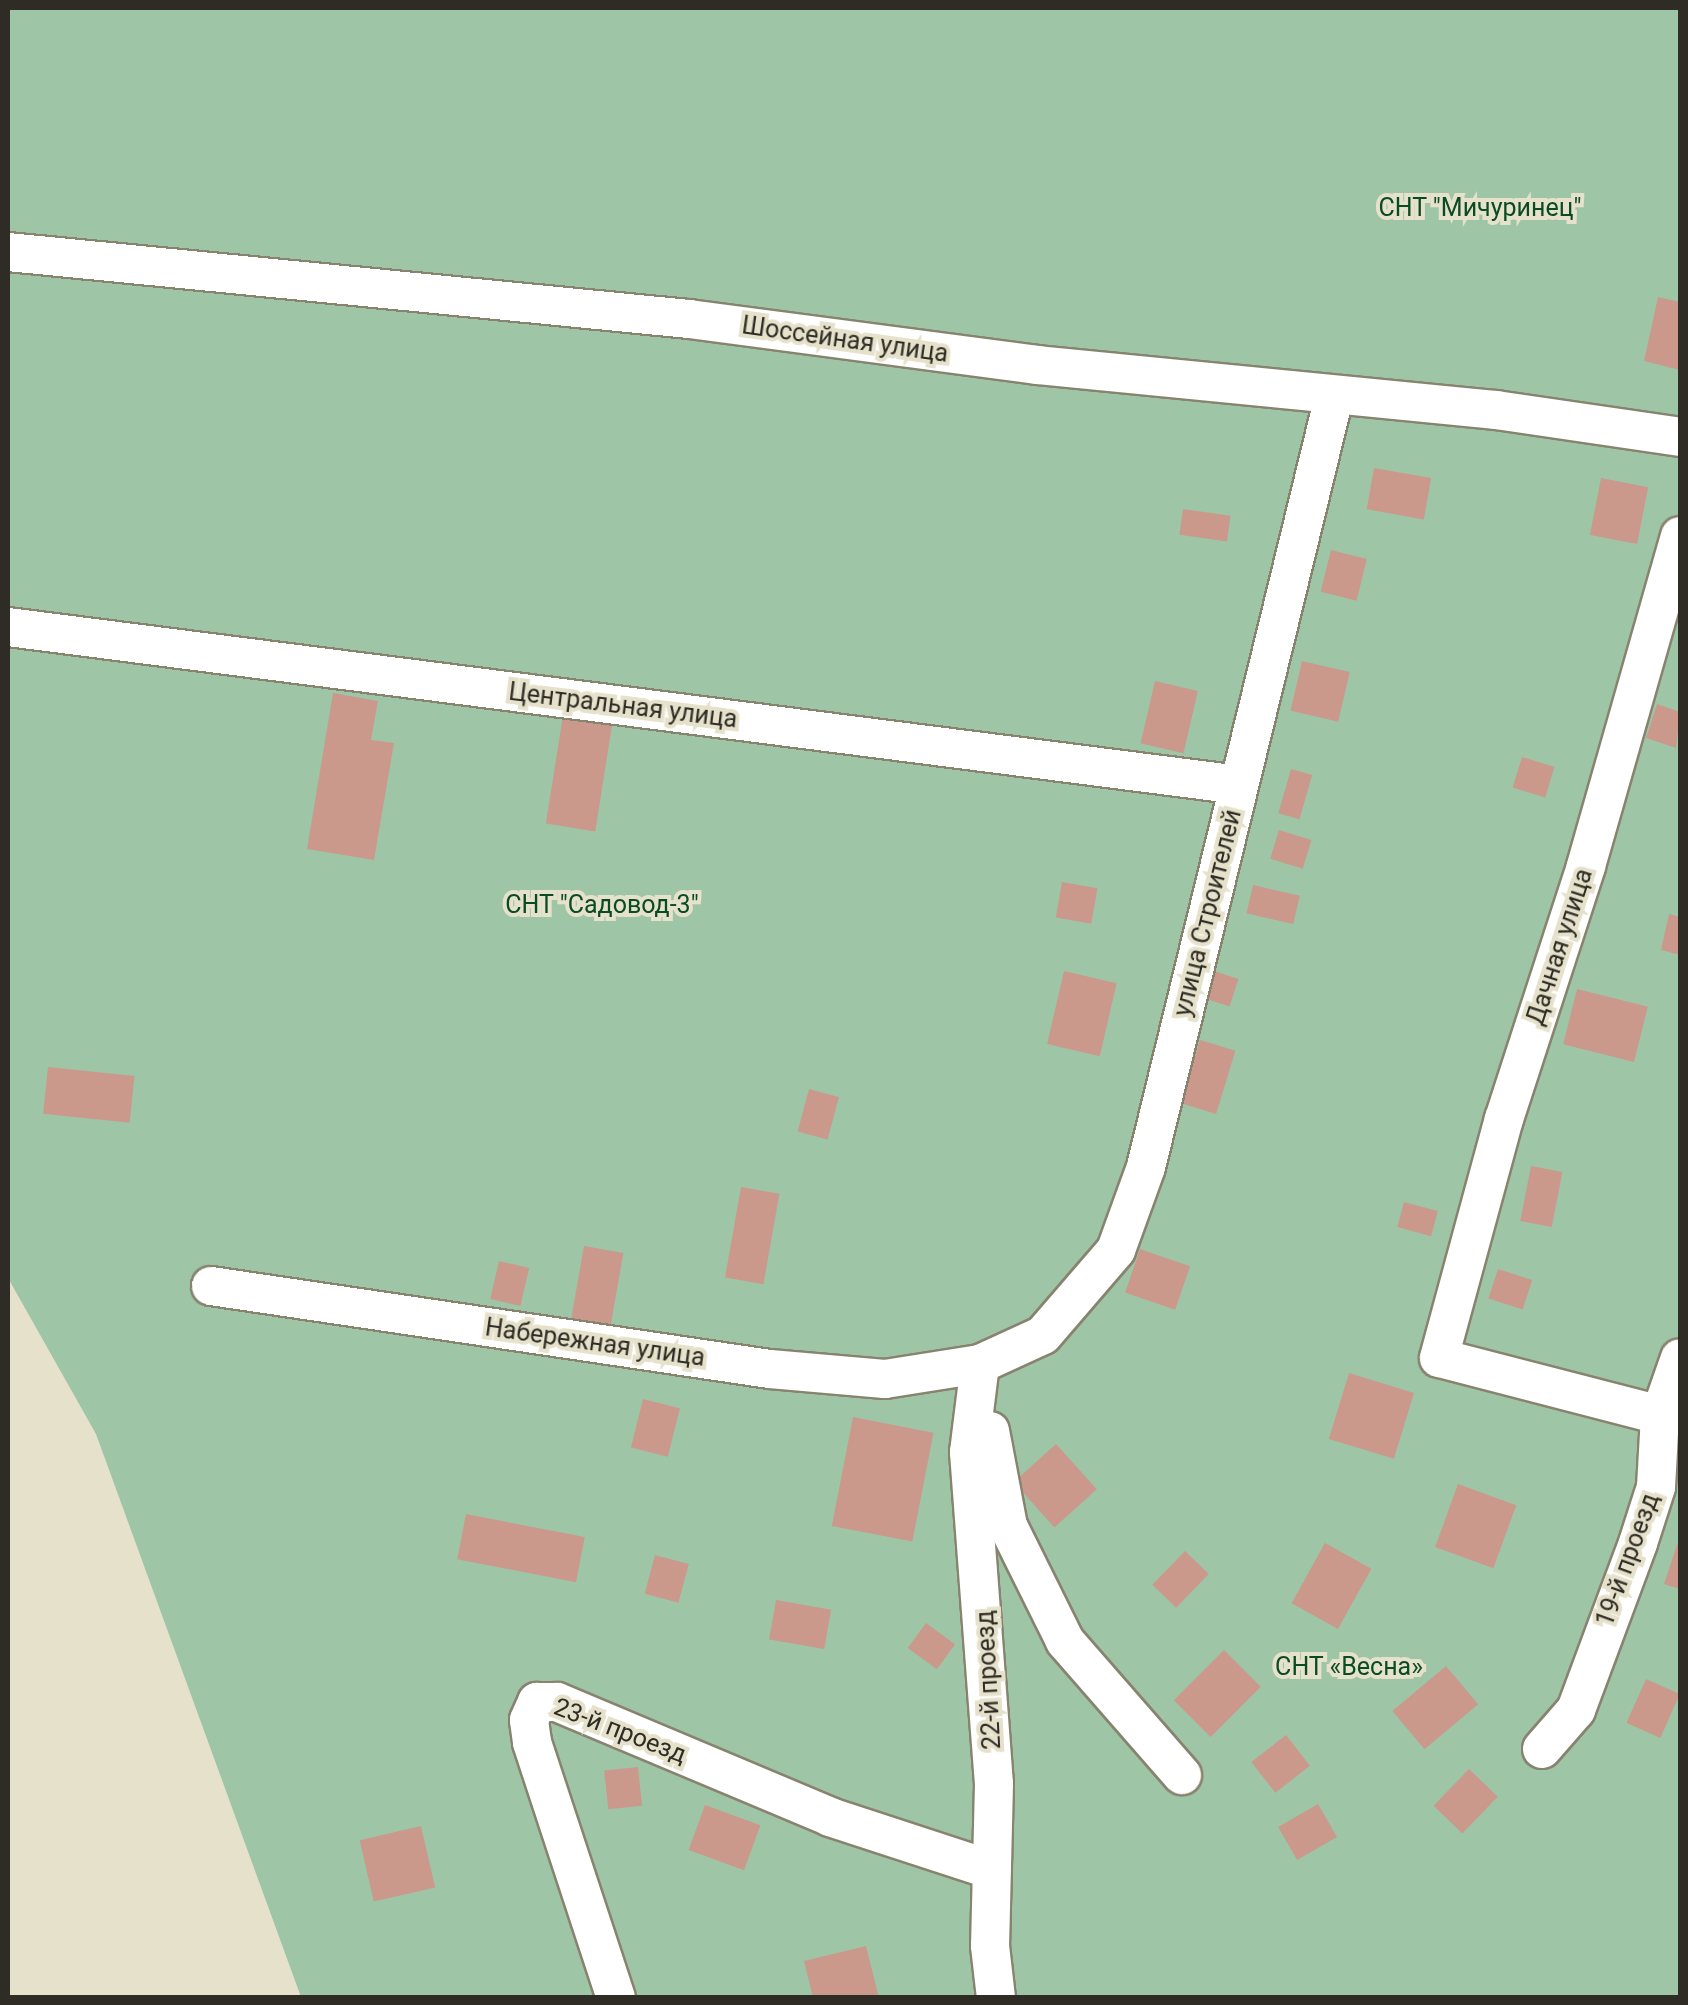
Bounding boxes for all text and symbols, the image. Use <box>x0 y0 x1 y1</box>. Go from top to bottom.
park label: СНТ "Мичуринец" <box>1378 193 1582 223</box>
street label: Шоссейная улица <box>740 311 950 369</box>
street label: Центральная улица <box>507 677 739 735</box>
street label: улица Строителей <box>1168 806 1248 1020</box>
street label: Дачная улица <box>1521 865 1599 1029</box>
park label: СНТ "Садовод-3" <box>505 890 699 920</box>
street label: Набережная улица <box>483 1313 707 1373</box>
street label: 19-й проезд <box>1590 1489 1666 1631</box>
street label: 22-й проезд <box>970 1610 1008 1750</box>
park label: СНТ «Весна» <box>1275 1652 1423 1682</box>
street label: 23-й проезд <box>550 1692 690 1770</box>

